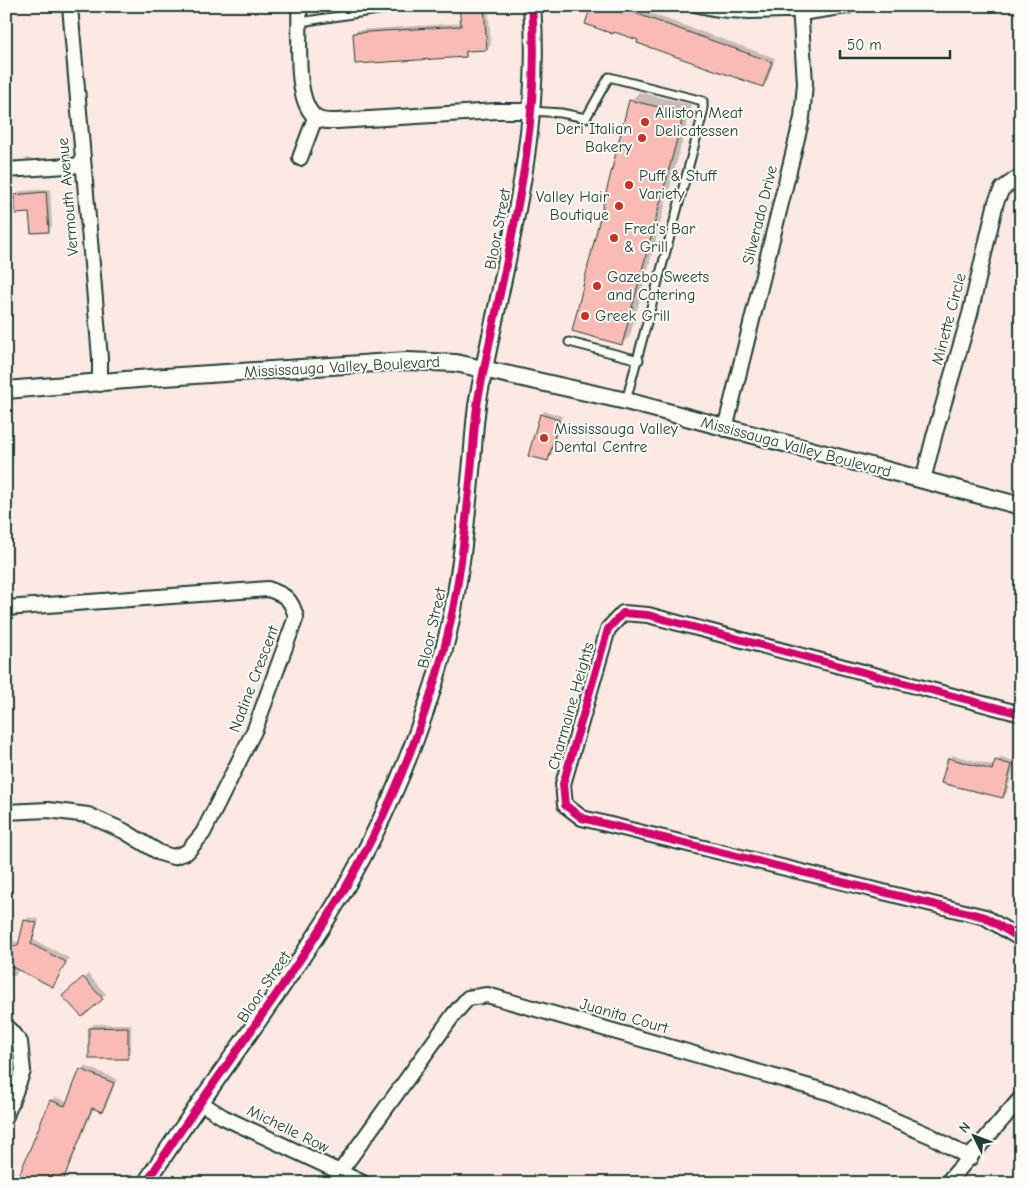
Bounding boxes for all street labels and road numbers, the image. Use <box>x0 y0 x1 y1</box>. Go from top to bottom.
street label: Vermouth Avenue <box>54 137 82 257</box>
street label: Silverado Drive <box>739 164 781 266</box>
street label: Bloor Street <box>481 187 515 271</box>
street label: Minette Circle <box>928 271 970 367</box>
street label: Mississauga Valley Boulevard <box>244 353 440 381</box>
street label: Mississauga Valley Boulevard <box>699 413 893 481</box>
street label: Bloor Street <box>414 586 450 670</box>
street label: Nadine Crescent <box>225 623 283 735</box>
street label: Charmaine Heights <box>544 640 598 772</box>
street label: Bloor Street <box>234 948 295 1026</box>
street label: Juanita Court <box>578 995 671 1037</box>
street label: Michelle Row <box>244 1101 332 1157</box>

